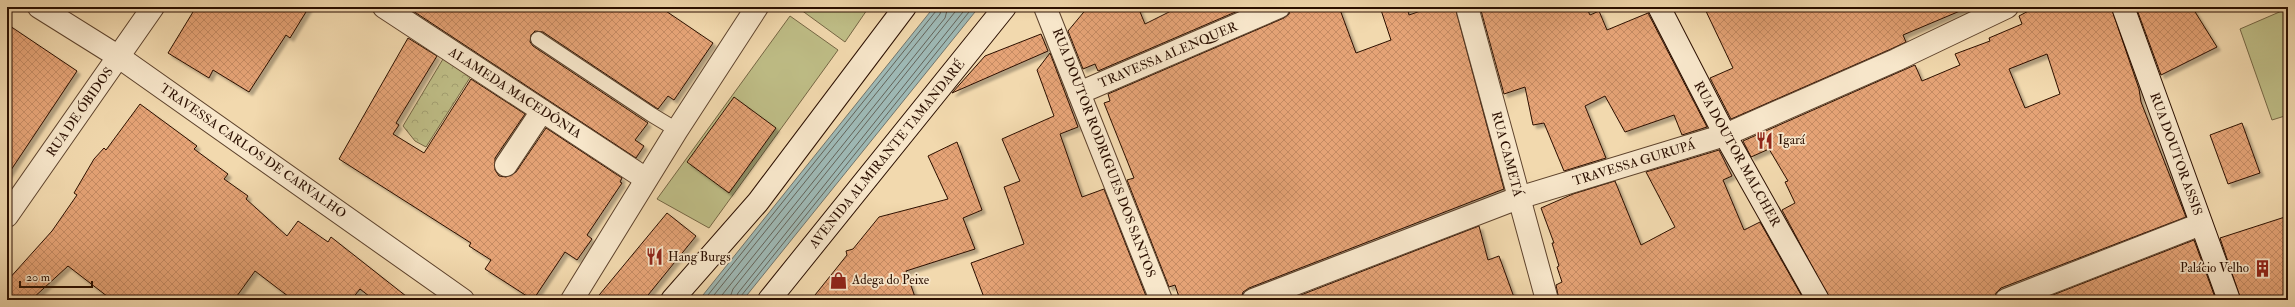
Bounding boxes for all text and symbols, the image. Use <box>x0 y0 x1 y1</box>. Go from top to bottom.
street label: TRAVESSA ALENQUER <box>1096 18 1241 92</box>
street label: RUA DOUTOR RODRIGUES DOS SANTOS <box>1049 26 1159 280</box>
street label: ALAMEDA MACEDÔNIA <box>445 43 586 142</box>
street label: AVENIDA ALMIRANTE TAMANDARÉ <box>804 56 968 252</box>
street label: RUA DE ÓBIDOS <box>42 64 117 160</box>
street label: RUA DOUTOR MALCHER <box>1690 79 1784 230</box>
street label: TRAVESSA CARLOS DE CARVALHO <box>157 80 349 222</box>
street label: RUA DOUTOR ASSIS <box>2146 90 2206 218</box>
street label: RUA CAMETÁ <box>1488 109 1527 199</box>
restaurant icon: Igará <box>1755 130 1775 150</box>
place label: Igará <box>1778 132 1806 148</box>
street label: TRAVESSA GURUPÁ <box>1570 136 1698 189</box>
restaurant icon: Hang Burgs <box>645 247 665 267</box>
place label: Hang Burgs <box>668 249 731 265</box>
building icon: Palácio Velho <box>2252 258 2272 278</box>
place label: Palácio Velho <box>2180 260 2249 276</box>
scale bar <box>20 263 92 289</box>
text: 20 m <box>26 270 51 285</box>
shop icon: Adega do Peixe <box>829 270 849 290</box>
place label: Adega do Peixe <box>851 272 930 288</box>

